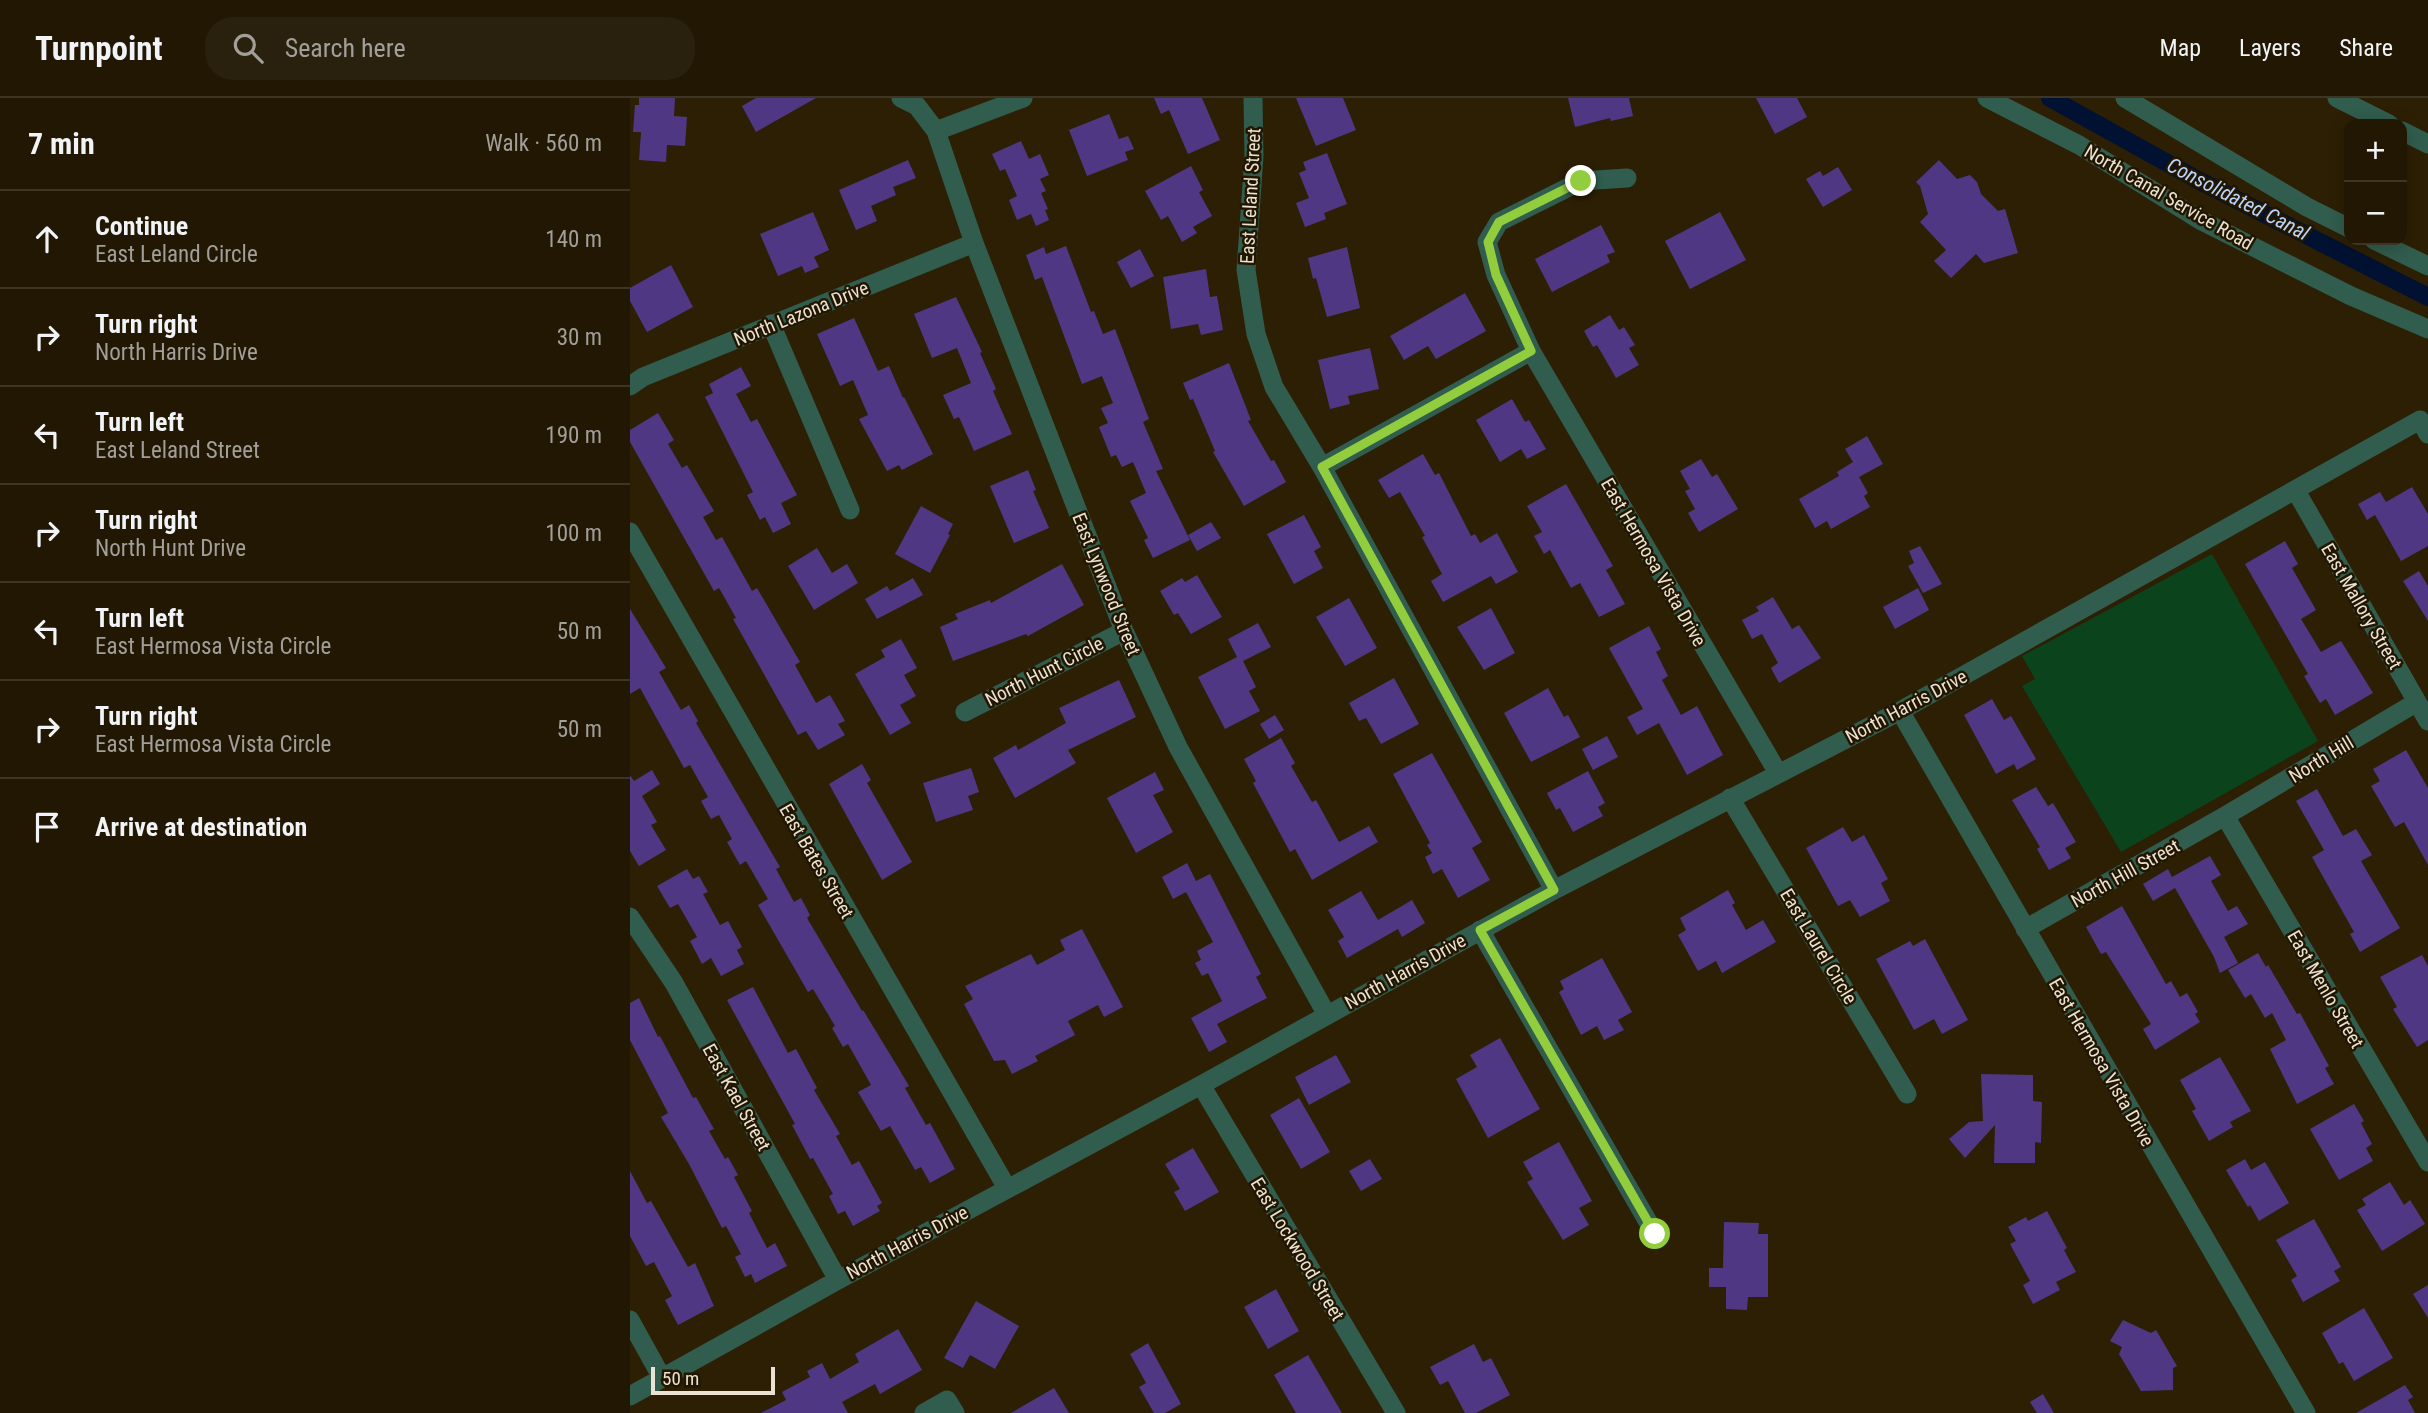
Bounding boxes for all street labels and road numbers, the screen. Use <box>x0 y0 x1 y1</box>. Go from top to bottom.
street label: East Leland Street <box>1235 127 1266 265</box>
street label: North Canal Service Road <box>2080 140 2257 255</box>
street label: North Lazona Drive <box>731 276 872 351</box>
street label: East Hermosa Vista Drive <box>1596 474 1711 650</box>
street label: East Lynwood Street <box>1067 509 1146 659</box>
street label: East Mallory Street <box>2316 539 2407 673</box>
street label: North Hunt Circle <box>981 632 1107 711</box>
street label: North Harris Drive <box>1841 665 1971 748</box>
street label: North Hill <box>2285 731 2358 788</box>
street label: East Bates Street <box>774 800 859 923</box>
street label: North Hill Street <box>2067 834 2183 913</box>
street label: East Laurel Circle <box>1775 884 1862 1008</box>
street label: East Menlo Street <box>2282 926 2369 1052</box>
street label: North Harris Drive <box>1341 929 1470 1014</box>
street label: East Hermosa Vista Drive <box>2044 974 2159 1150</box>
street label: East Kael Street <box>698 1040 775 1155</box>
street label: East Lockwood Street <box>1246 1174 1349 1325</box>
street label: North Harris Drive <box>842 1201 972 1284</box>

